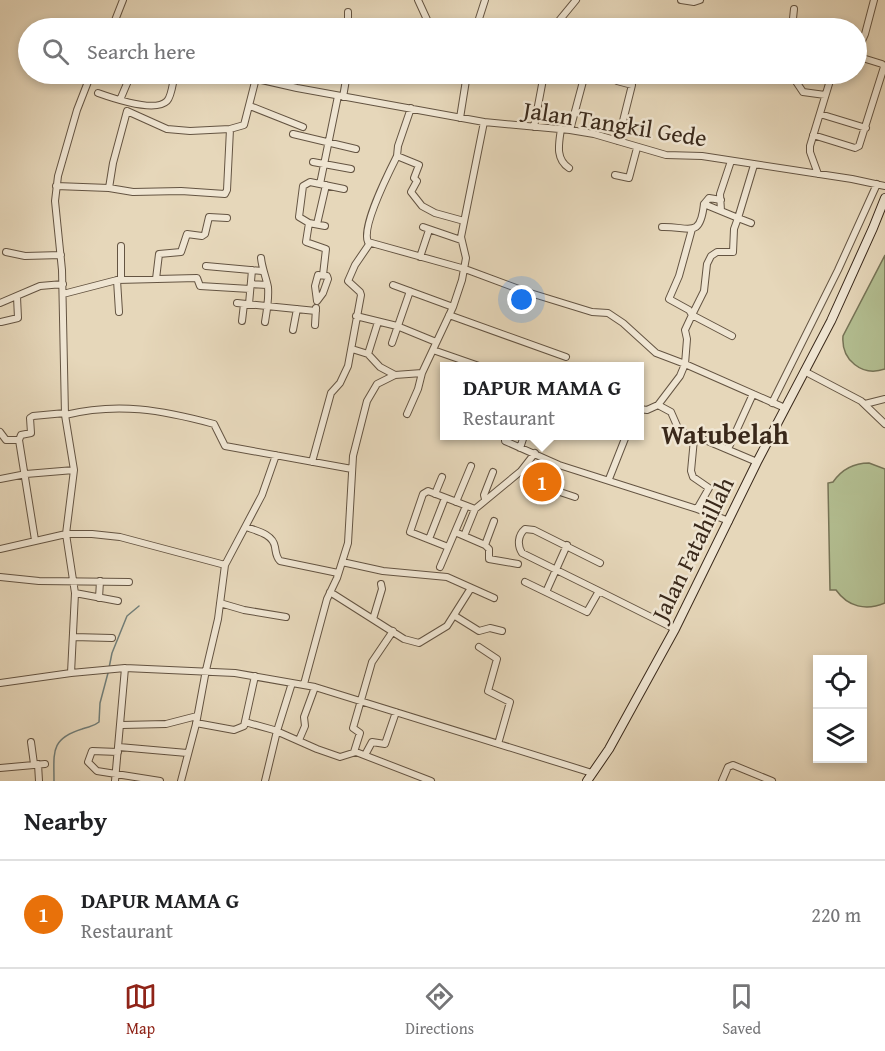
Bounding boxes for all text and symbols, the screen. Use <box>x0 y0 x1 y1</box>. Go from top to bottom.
search box <box>18 18 867 84</box>
icon: search <box>39 35 72 68</box>
text: Search here <box>87 35 196 67</box>
street label: Jalan Tangkil Gede <box>518 91 709 155</box>
your location <box>507 285 536 314</box>
popup <box>440 362 644 440</box>
text: DAPUR MAMA G <box>463 371 621 403</box>
text: Restaurant <box>463 403 555 432</box>
district label: Watubelah <box>661 414 789 454</box>
pin: 1 <box>522 460 562 504</box>
street label: Jalan Fatahillah <box>641 470 743 629</box>
map controls <box>813 655 867 763</box>
button: locate <box>813 655 867 709</box>
button: layers <box>813 709 867 763</box>
text: Nearby <box>24 801 107 840</box>
text: DAPUR MAMA G <box>81 884 239 916</box>
text: 1 <box>38 900 49 929</box>
text: 220 m <box>811 900 861 929</box>
text: Restaurant <box>81 916 173 945</box>
tab: Map <box>124 980 157 1040</box>
tab: Directions <box>405 980 474 1040</box>
tab: Saved <box>722 980 761 1040</box>

